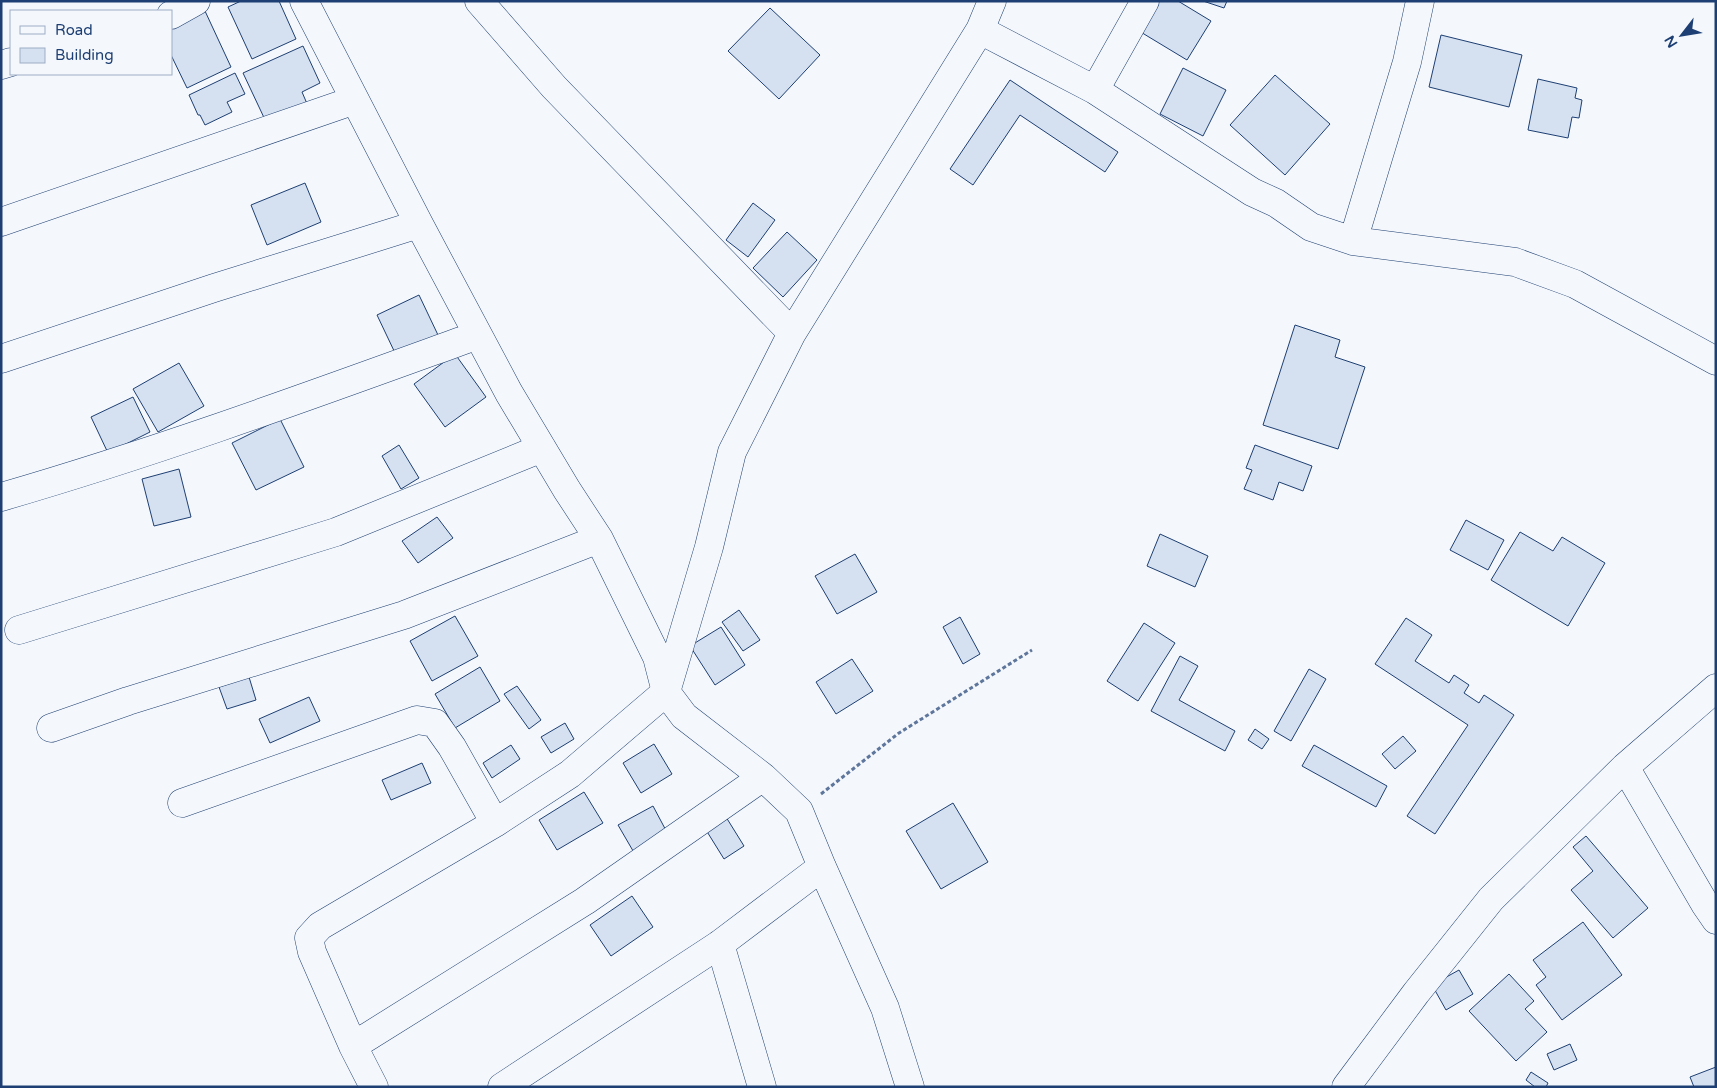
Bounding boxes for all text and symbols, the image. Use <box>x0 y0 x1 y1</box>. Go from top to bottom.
legend <box>10 10 172 75</box>
north arrow <box>1657 10 1707 60</box>
text: Road <box>55 21 93 39</box>
text: N <box>1661 32 1681 51</box>
text: Building <box>55 46 114 64</box>

